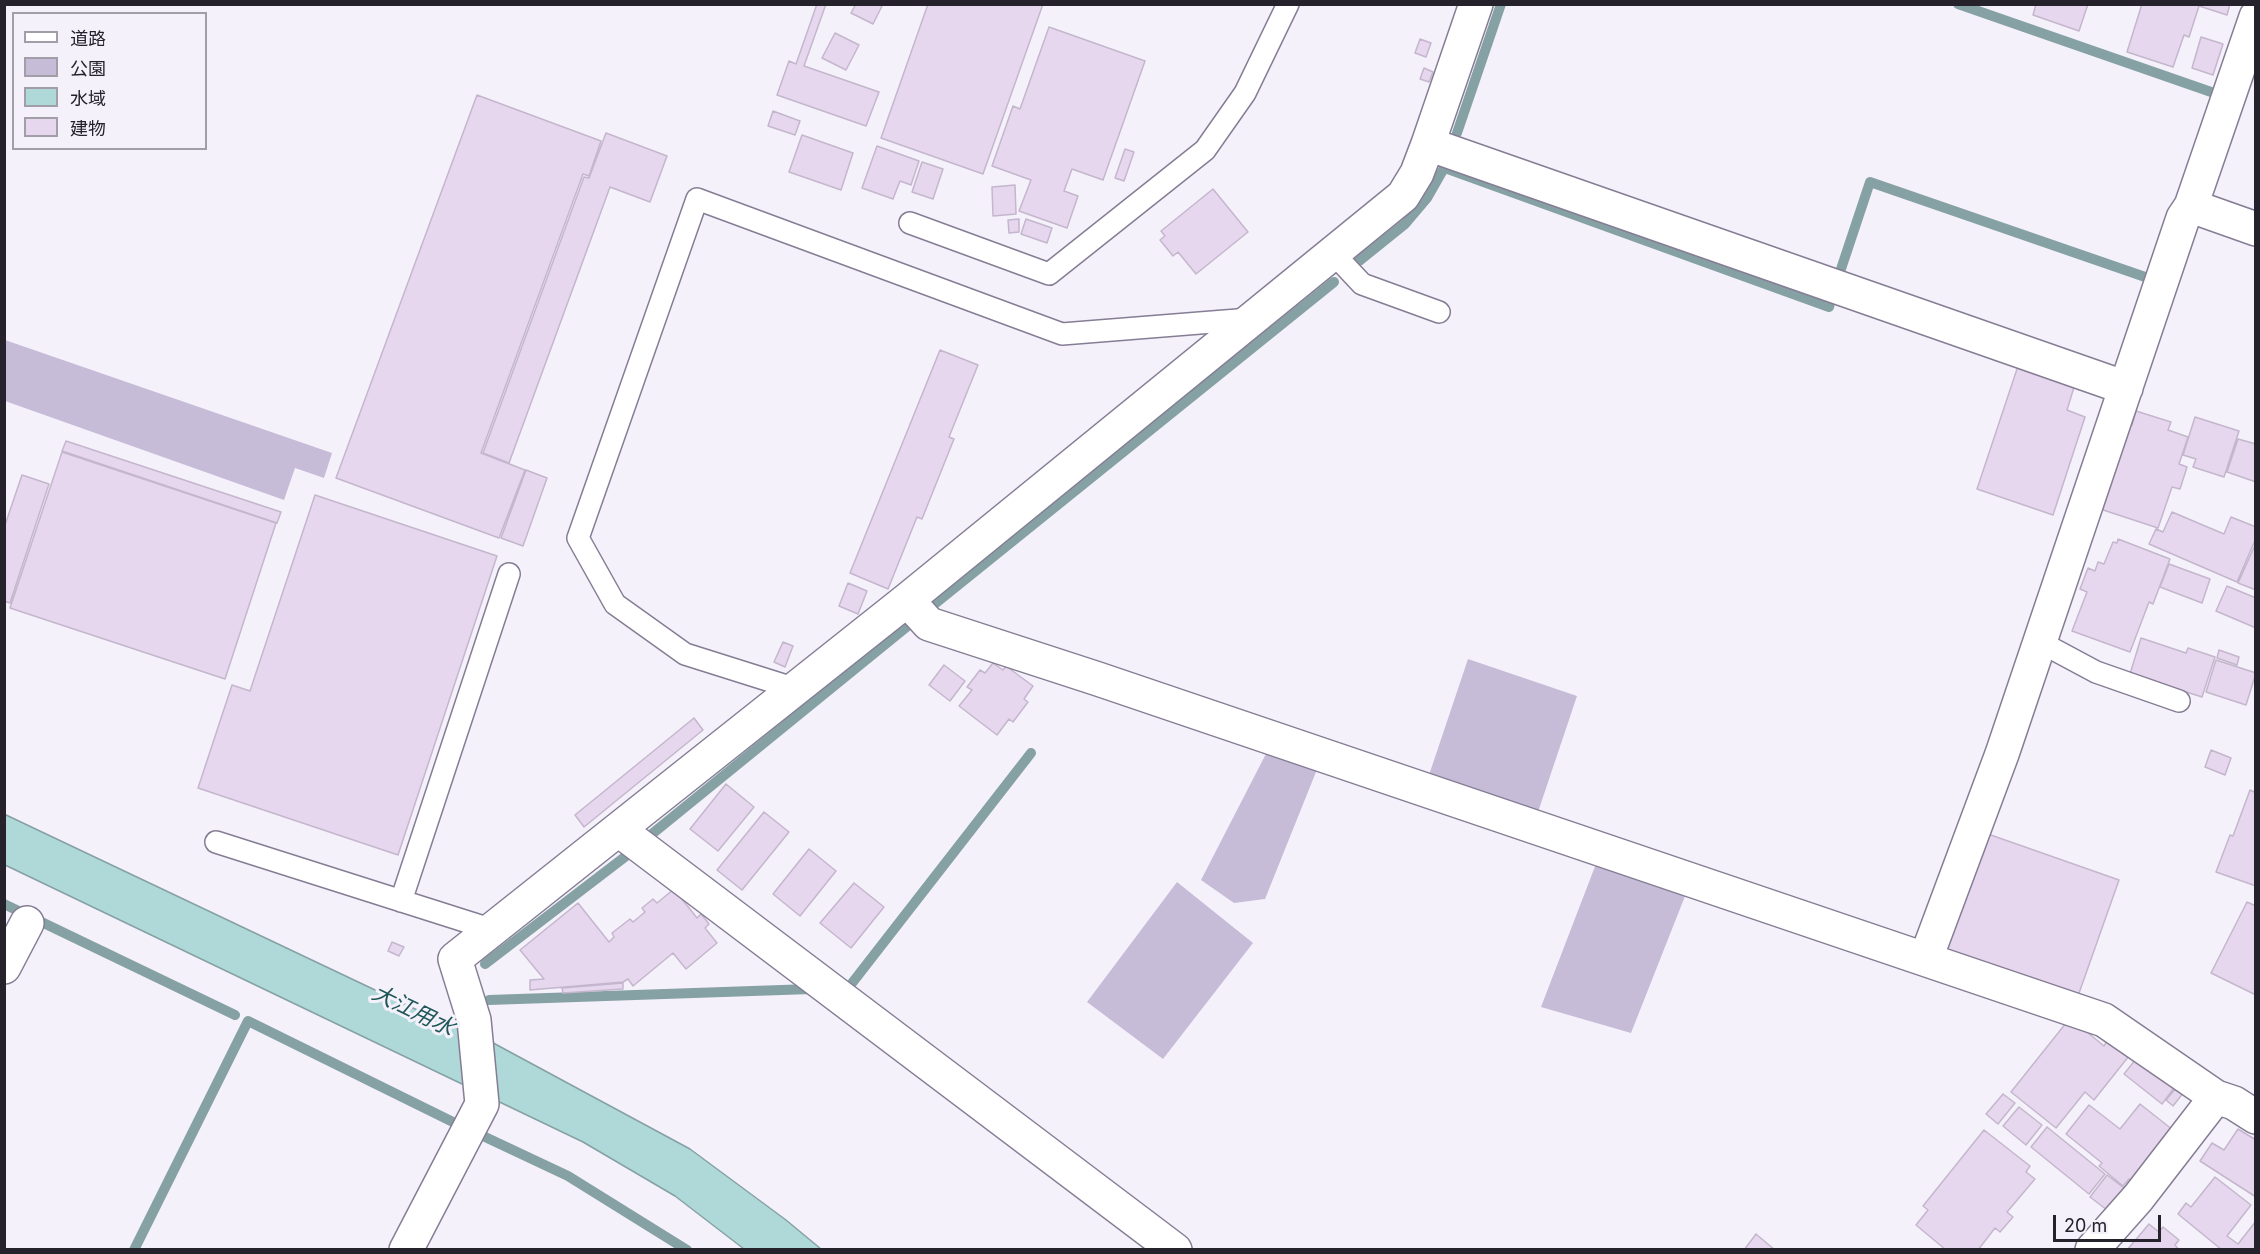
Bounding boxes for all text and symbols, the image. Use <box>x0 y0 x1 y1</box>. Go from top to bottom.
legend <box>12 12 207 150</box>
text: 道路 <box>70 28 106 49</box>
text: 公園 <box>70 58 106 79</box>
text: 水域 <box>70 88 106 109</box>
text: 建物 <box>70 118 106 139</box>
water label: 大江用水 <box>368 980 458 1042</box>
scale bar <box>2056 1203 2164 1241</box>
text: 20 m <box>2064 1215 2107 1236</box>

